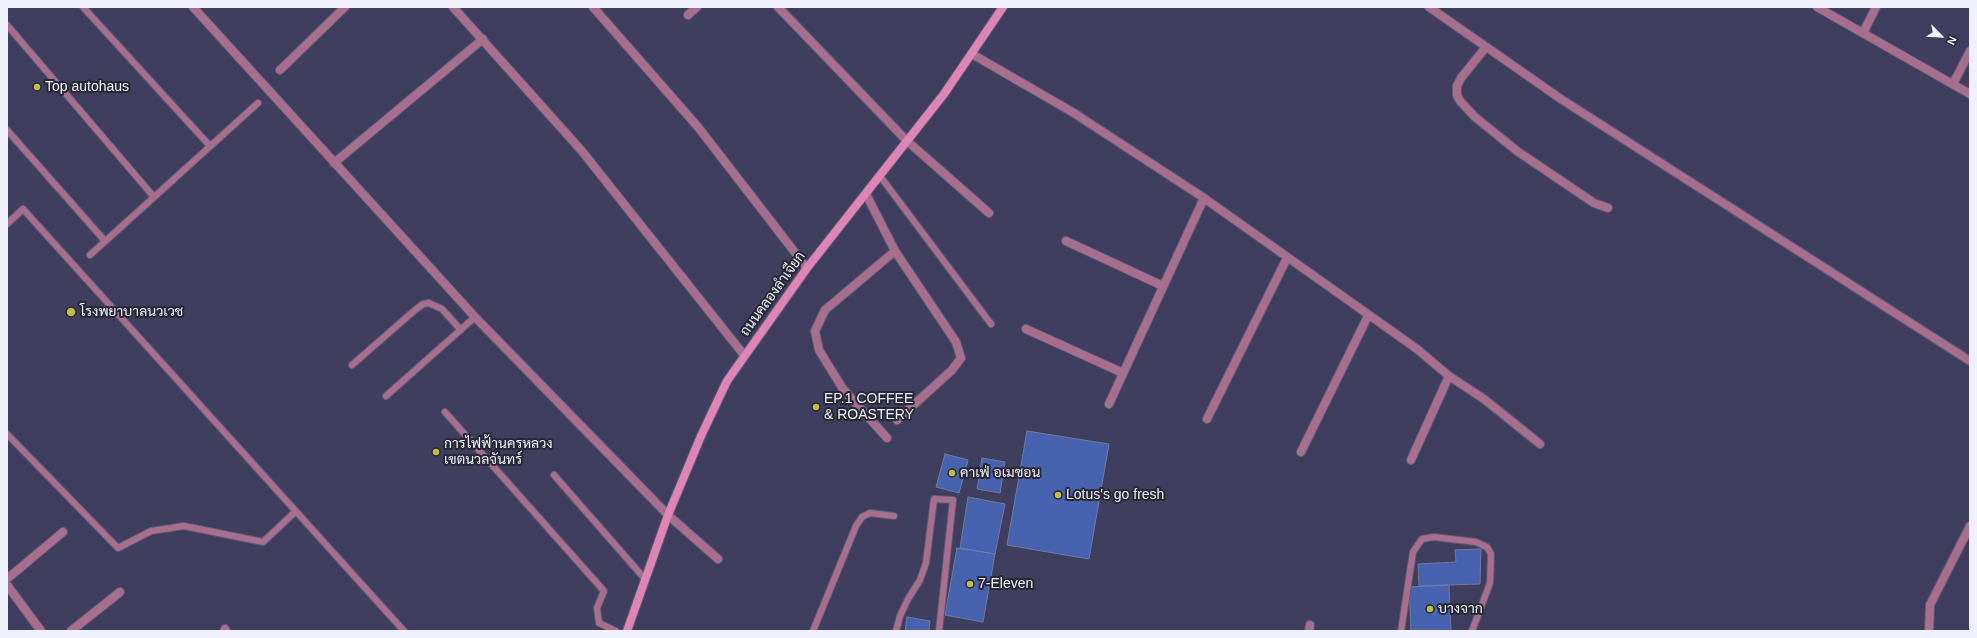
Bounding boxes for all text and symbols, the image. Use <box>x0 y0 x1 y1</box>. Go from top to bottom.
north arrow <box>1921 16 1961 56</box>
text: N <box>1945 35 1959 47</box>
place label: Top autohaus <box>45 79 129 95</box>
marker: Top autohaus <box>32 82 42 92</box>
street label: ถนนคลองลำเจียก <box>737 249 809 339</box>
place label: โรงพยาบาลนวเวช <box>80 304 183 320</box>
marker: โรงพยาบาลนวเวช <box>65 306 77 318</box>
place label: EP.1 COFFEE & ROASTERY <box>824 391 914 424</box>
marker: EP.1 COFFEE & ROASTERY <box>811 402 821 412</box>
place label: การไฟฟ้านครหลวง เขตนวลจันทร์ <box>444 436 553 468</box>
marker: การไฟฟ้านครหลวง เขตนวลจันทร์ <box>431 447 441 457</box>
place label: คาเฟ่ อเมซอน <box>960 465 1040 481</box>
marker: คาเฟ่ อเมซอน <box>947 468 957 478</box>
place label: Lotus's go fresh <box>1066 487 1164 503</box>
marker: Lotus's go fresh <box>1053 490 1063 500</box>
place label: 7-Eleven <box>978 576 1033 592</box>
marker: 7-Eleven <box>965 579 975 589</box>
place label: บางจาก <box>1438 601 1483 617</box>
marker: บางจาก <box>1425 604 1435 614</box>

